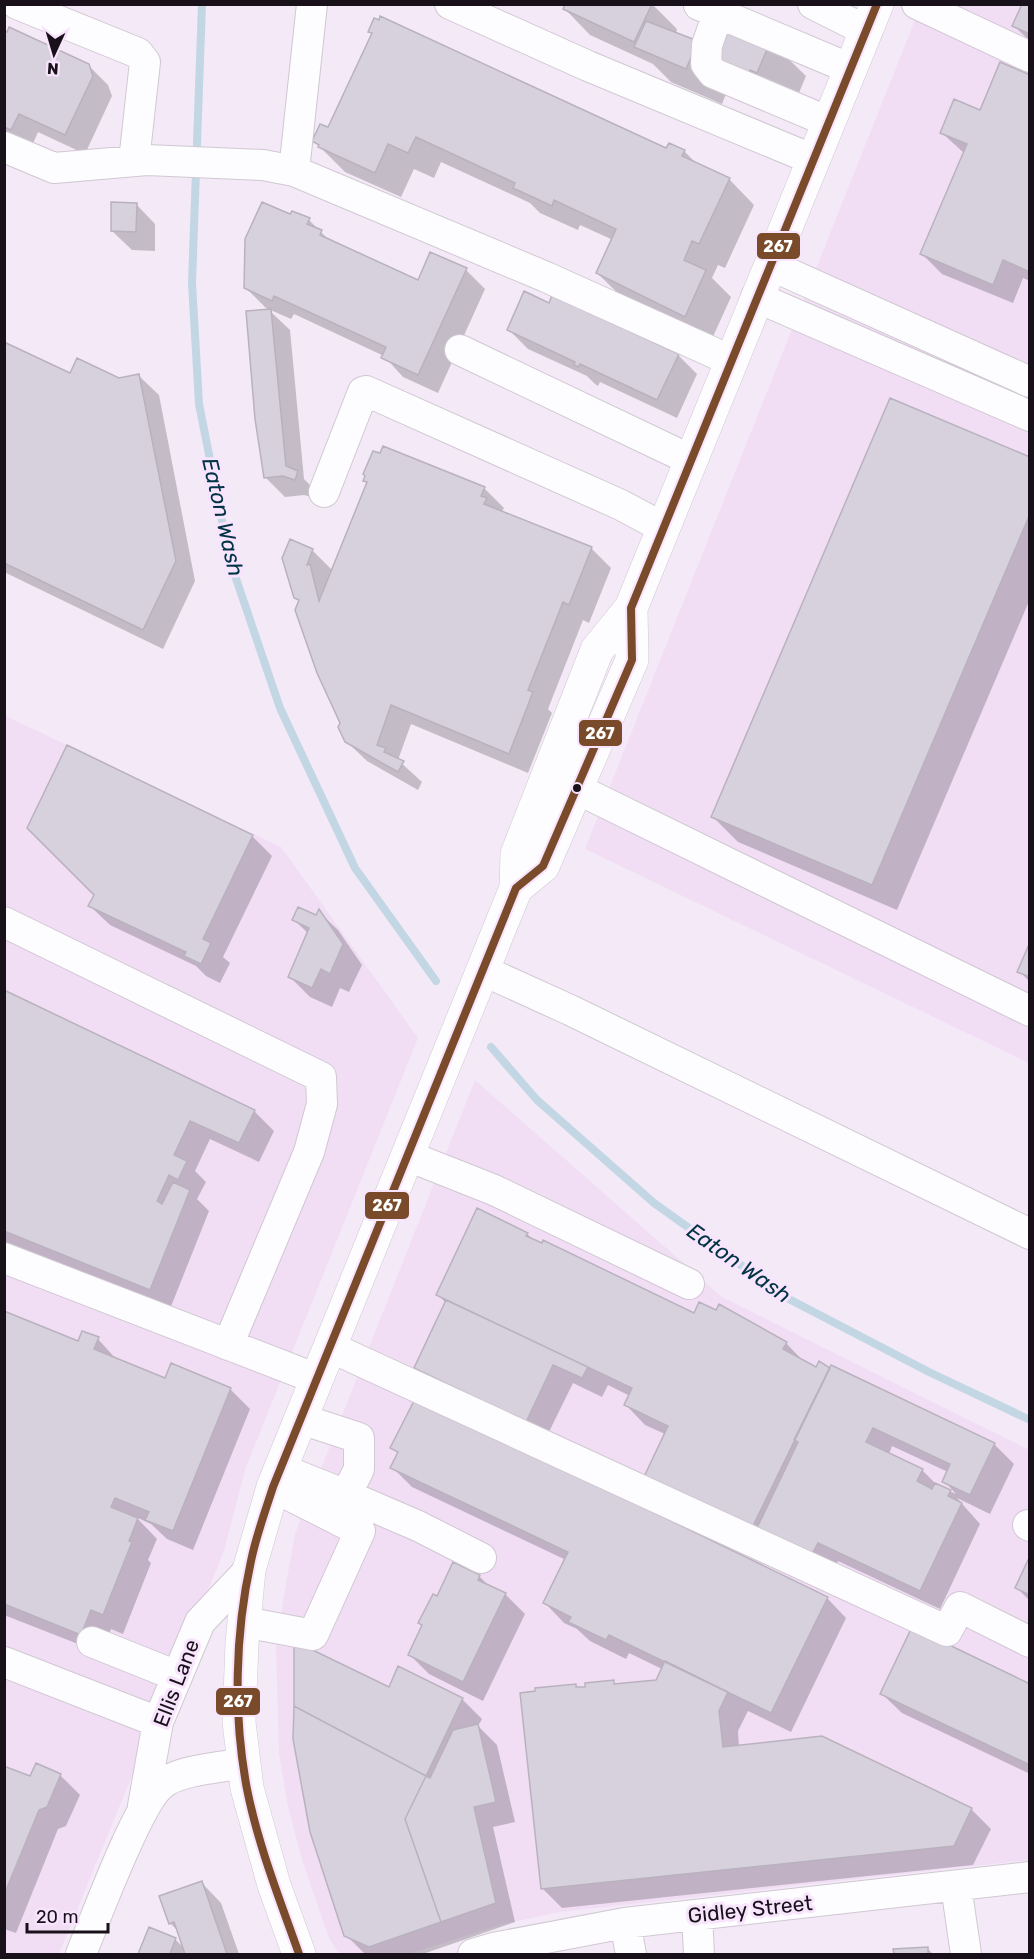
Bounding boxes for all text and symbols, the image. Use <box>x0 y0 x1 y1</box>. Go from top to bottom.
north arrow <box>24 24 84 84</box>
text: N <box>47 59 59 78</box>
line badge: 267 <box>756 232 801 260</box>
text: 267 <box>763 237 793 256</box>
water label: Eaton Wash <box>196 455 250 579</box>
line badge: 267 <box>578 719 623 747</box>
text: 267 <box>585 724 615 743</box>
unlabelled marker <box>571 782 583 794</box>
line badge: 267 <box>364 1191 410 1220</box>
text: 267 <box>372 1196 402 1215</box>
water label: Eaton Wash <box>682 1217 796 1309</box>
street label: Ellis Lane <box>148 1636 204 1730</box>
line badge: 267 <box>215 1687 261 1716</box>
text: 267 <box>223 1692 253 1711</box>
street label: Gidley Street <box>686 1890 814 1928</box>
scale bar <box>27 1896 108 1934</box>
text: 20 m <box>36 1906 78 1928</box>

